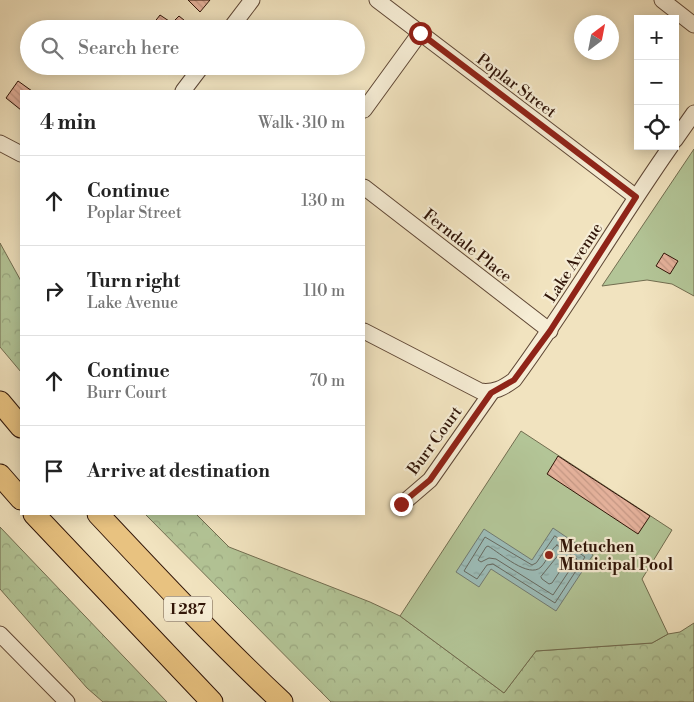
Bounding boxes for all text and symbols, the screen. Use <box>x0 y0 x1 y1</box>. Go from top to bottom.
north arrow <box>574 15 619 60</box>
map controls <box>634 15 679 150</box>
button: + <box>634 15 679 60</box>
search box <box>20 20 365 75</box>
route start <box>409 22 432 45</box>
icon: search <box>38 34 66 62</box>
text: Search here <box>78 36 179 60</box>
street label: Poplar Street <box>473 49 560 122</box>
button: − <box>634 60 679 105</box>
button: locate <box>634 105 679 150</box>
text: 4 min <box>40 110 96 136</box>
text: Walk · 310 m <box>258 113 345 133</box>
text: Continue <box>87 179 170 203</box>
icon: ahead <box>40 187 68 215</box>
text: 130 m <box>301 191 345 211</box>
text: Poplar Street <box>87 203 182 223</box>
street label: Ferndale Place <box>419 205 516 287</box>
street label: Lake Avenue <box>541 219 607 306</box>
text: Turn right <box>87 269 180 293</box>
icon: right <box>40 277 68 305</box>
text: 110 m <box>303 281 345 301</box>
text: Lake Avenue <box>87 293 178 313</box>
text: Continue <box>87 359 170 383</box>
icon: ahead <box>40 367 68 395</box>
text: 70 m <box>309 371 345 391</box>
text: Burr Court <box>87 383 167 403</box>
street label: Burr Court <box>403 402 467 480</box>
icon: arrive <box>40 457 68 485</box>
text: Arrive at destination <box>87 459 270 483</box>
route end <box>390 493 413 516</box>
place label: Metuchen Municipal Pool <box>559 537 674 575</box>
marker: Metuchen Municipal Pool <box>543 549 555 561</box>
road number: I 287 <box>164 596 212 622</box>

